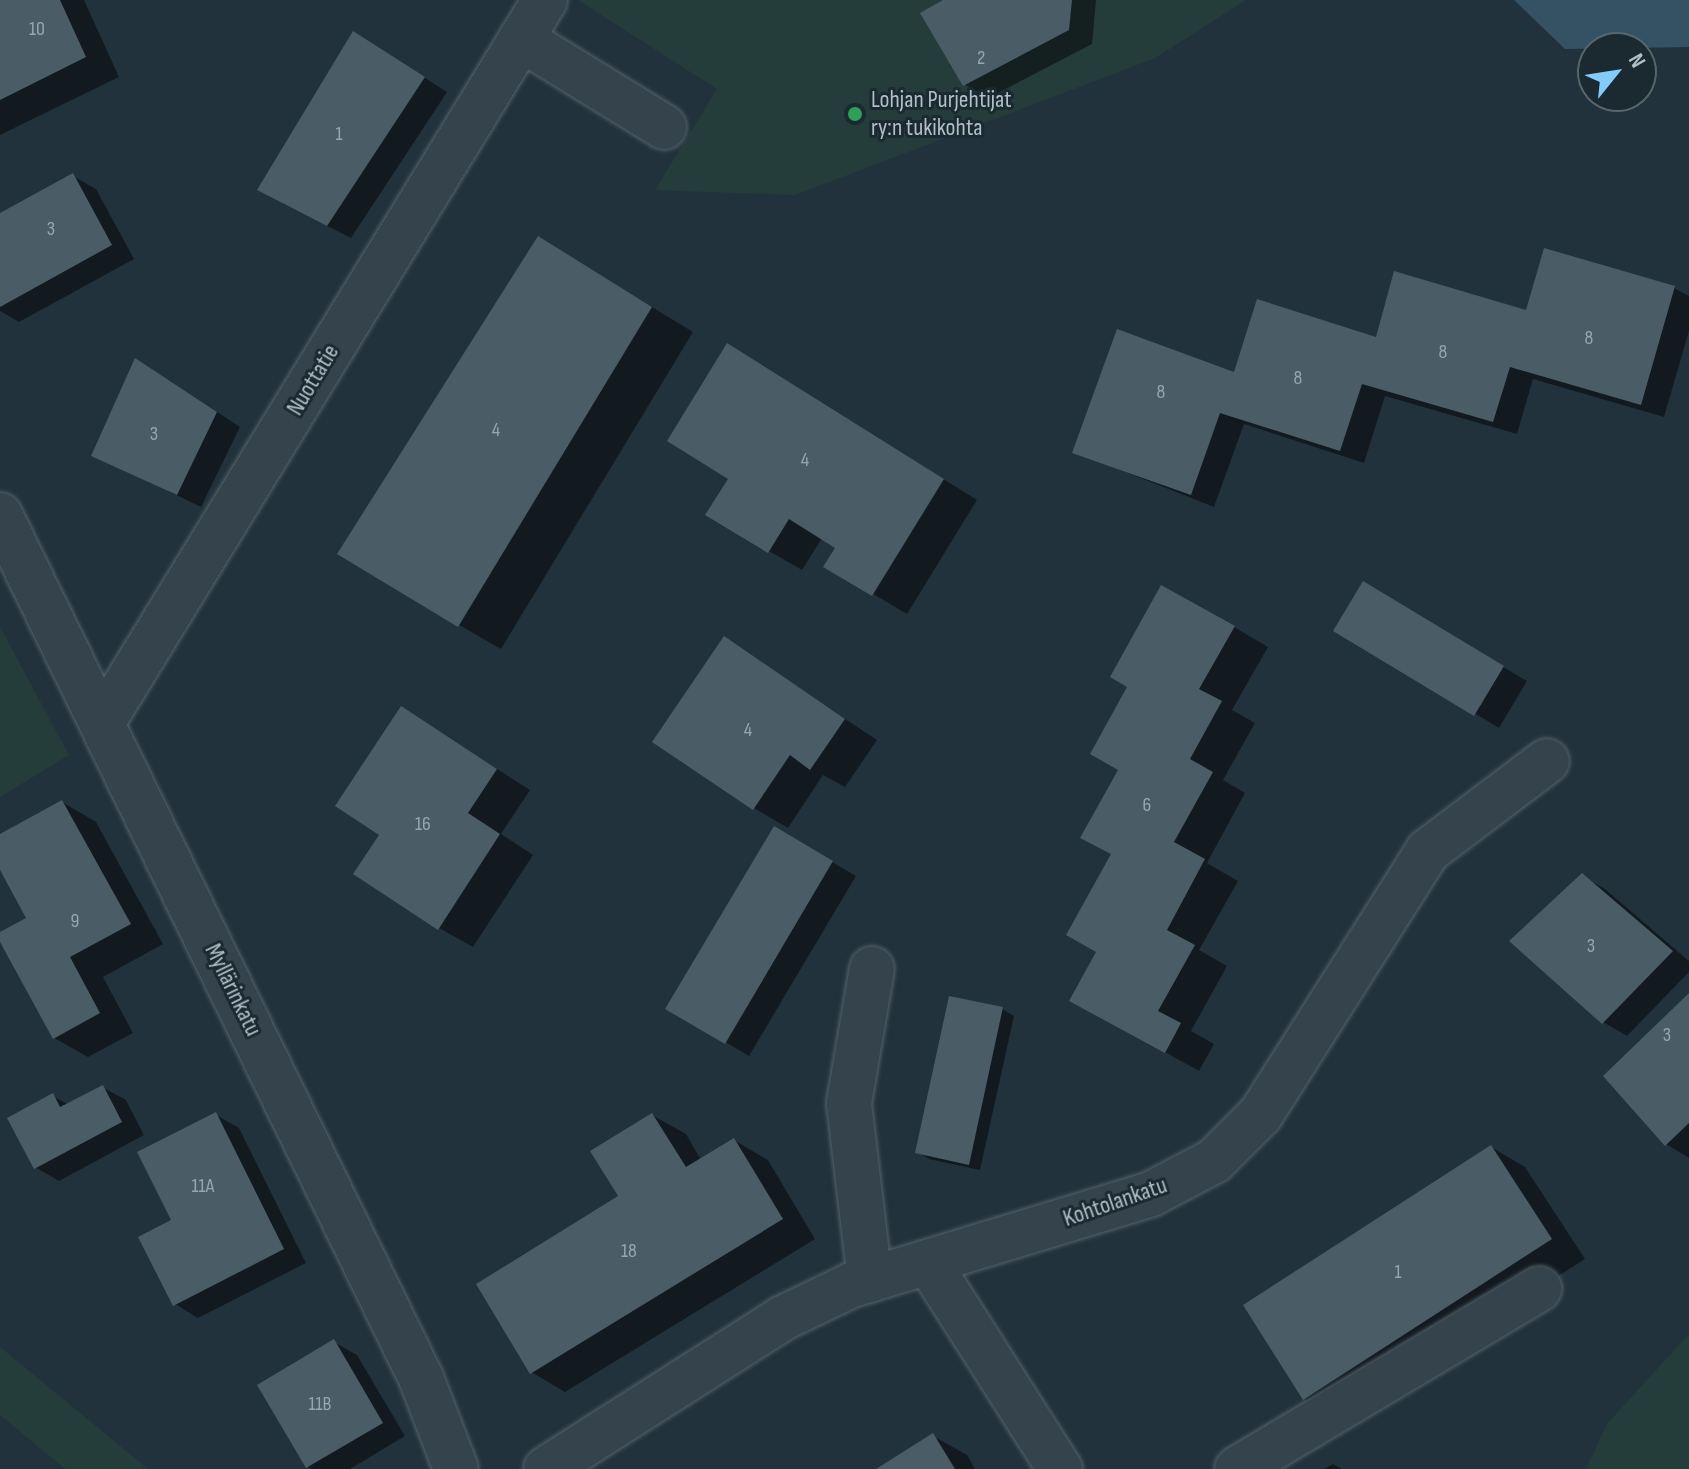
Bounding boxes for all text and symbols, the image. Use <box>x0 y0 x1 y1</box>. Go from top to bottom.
house number: 10 <box>29 17 45 41</box>
north arrow <box>1577 32 1657 112</box>
house number: 2 <box>977 46 985 70</box>
text: N <box>1622 49 1651 73</box>
place label: Lohjan Purjehtijat ry:n tukikohta <box>871 86 1012 142</box>
marker: Lohjan Purjehtijat ry:n tukikohta <box>846 105 864 123</box>
house number: 1 <box>336 122 342 146</box>
house number: 3 <box>47 217 55 241</box>
house number: 8 <box>1585 326 1593 350</box>
street label: Nuottatie <box>281 339 345 421</box>
house number: 8 <box>1439 340 1447 364</box>
house number: 8 <box>1294 366 1302 390</box>
house number: 8 <box>1157 380 1165 404</box>
house number: 4 <box>492 418 500 442</box>
house number: 3 <box>150 422 158 446</box>
house number: 4 <box>801 448 809 472</box>
house number: 4 <box>744 718 752 742</box>
house number: 6 <box>1143 793 1151 817</box>
house number: 16 <box>415 812 431 836</box>
house number: 9 <box>71 909 79 933</box>
house number: 3 <box>1587 934 1595 958</box>
street label: Myllärinkatu <box>198 939 268 1041</box>
house number: 3 <box>1663 1023 1671 1047</box>
street label: Kohtolankatu <box>1059 1171 1171 1233</box>
house number: 11A <box>192 1174 214 1198</box>
house number: 18 <box>621 1239 637 1263</box>
house number: 1 <box>1395 1260 1401 1284</box>
house number: 11B <box>308 1392 332 1416</box>

